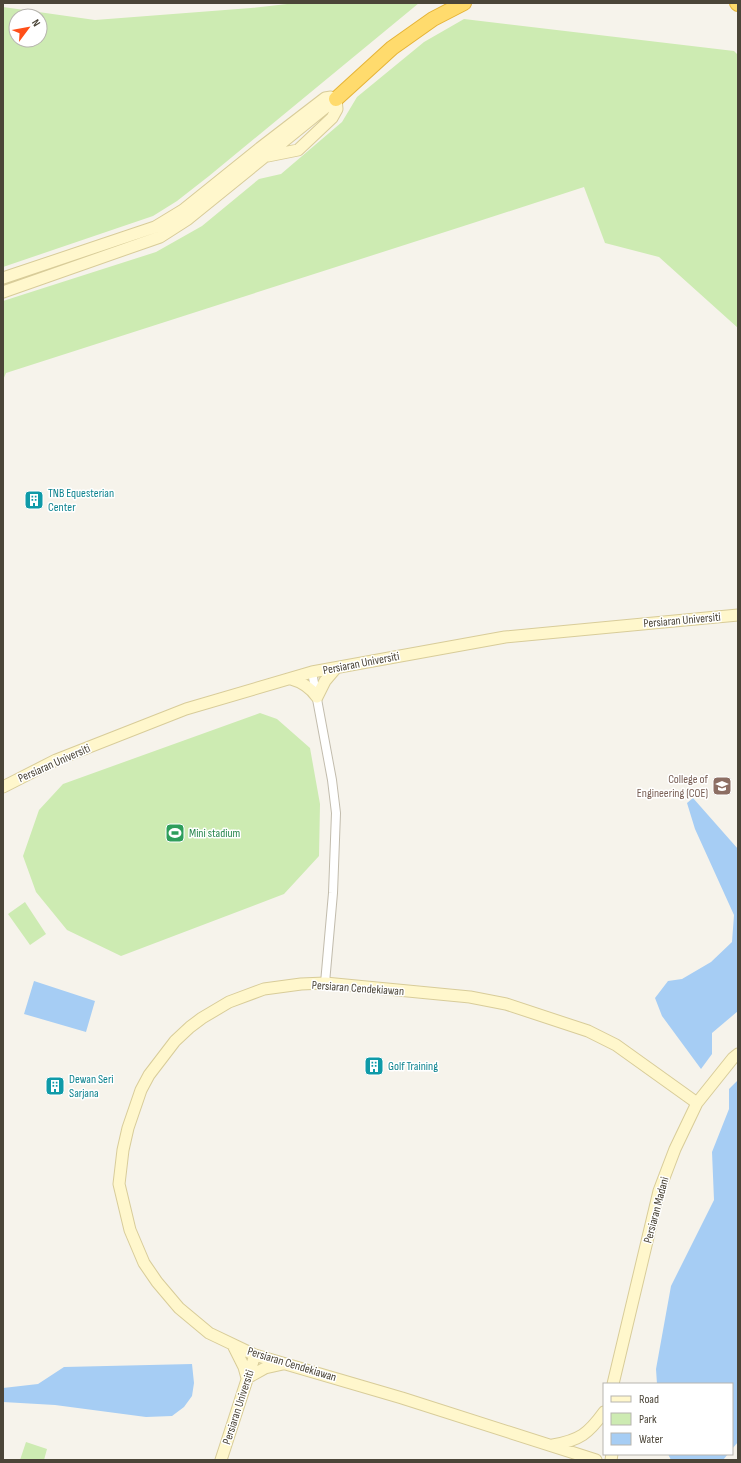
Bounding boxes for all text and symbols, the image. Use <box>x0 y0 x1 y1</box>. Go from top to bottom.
north arrow <box>8 8 48 48</box>
text: N <box>29 17 43 29</box>
place label: TNB Equesterian Center <box>48 486 114 515</box>
building icon: TNB Equesterian Center <box>23 489 45 511</box>
street label: Persiaran Universiti <box>643 610 721 631</box>
street label: Persiaran Universiti <box>322 649 401 678</box>
street label: Persiaran Universiti <box>16 741 93 786</box>
place label: College of Engineering (COE) <box>637 772 709 801</box>
school or university icon: College of Engineering (COE) <box>711 775 733 797</box>
sports icon: Mini stadium <box>164 822 186 844</box>
place label: Mini stadium <box>189 826 240 841</box>
street label: Persiaran Cendekiawan <box>311 978 405 999</box>
building icon: Golf Training <box>363 1055 385 1077</box>
place label: Golf Training <box>388 1059 438 1074</box>
place label: Dewan Seri Sarjana <box>69 1072 114 1101</box>
building icon: Dewan Seri Sarjana <box>44 1075 66 1097</box>
street label: Persiaran Madani <box>640 1175 673 1245</box>
street label: Persiaran Cendekiawan <box>245 1344 338 1385</box>
street label: Persiaran Universiti <box>219 1368 258 1446</box>
legend <box>603 1383 733 1455</box>
text: Road <box>639 1392 659 1407</box>
text: Park <box>639 1412 657 1427</box>
text: Water <box>639 1432 663 1447</box>

